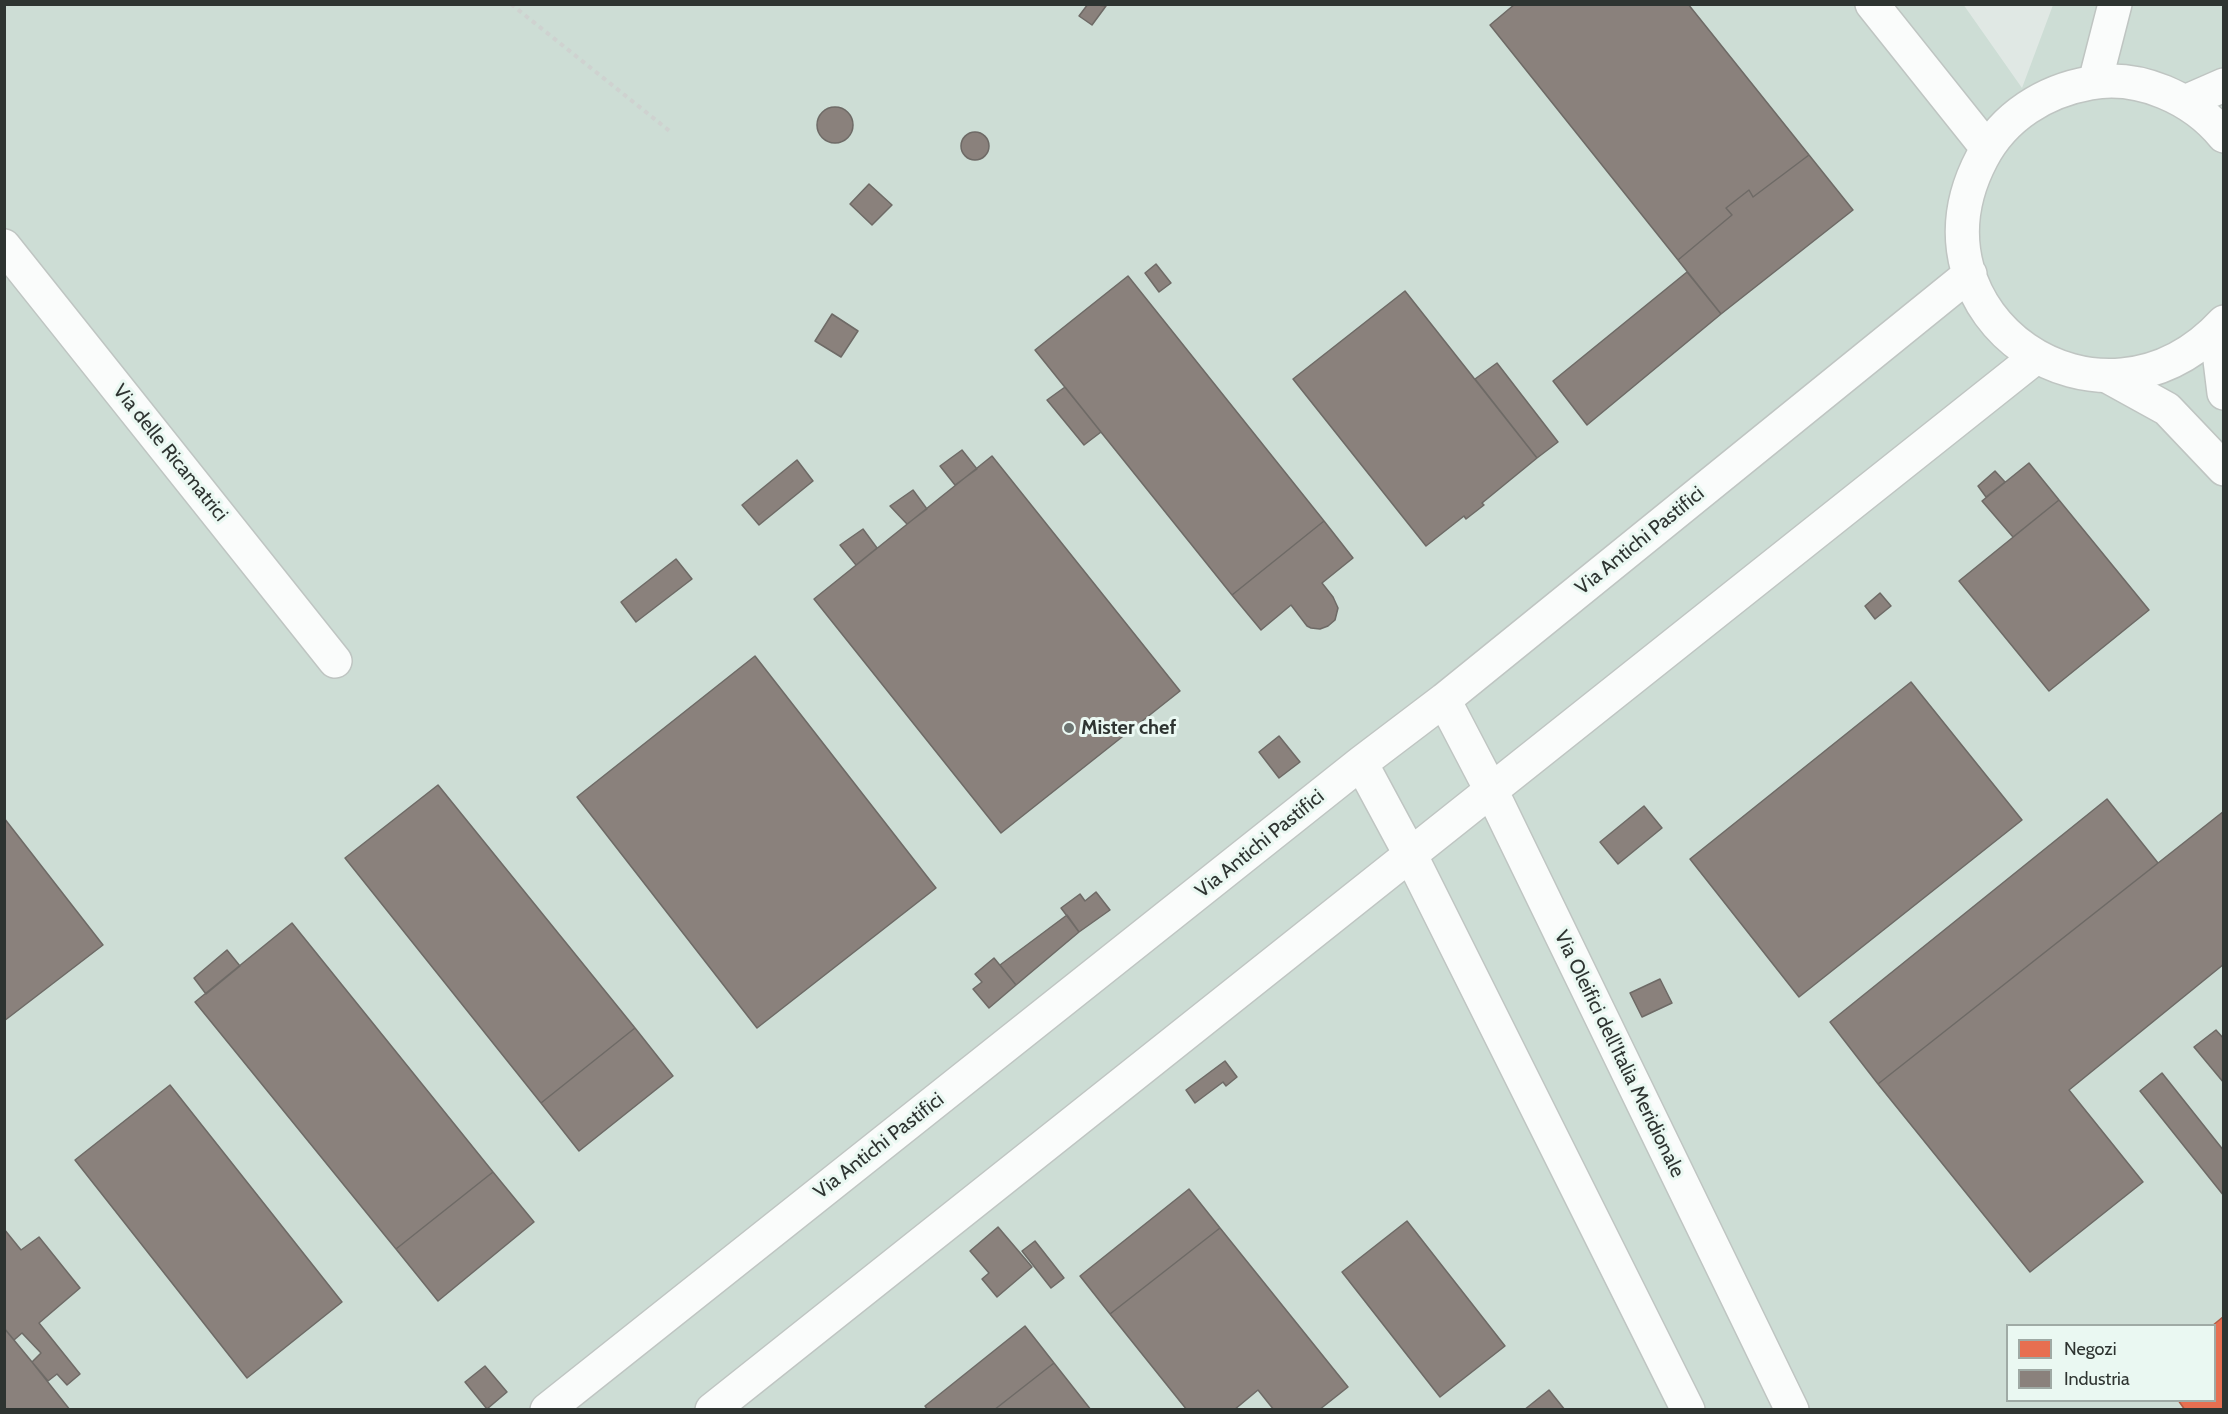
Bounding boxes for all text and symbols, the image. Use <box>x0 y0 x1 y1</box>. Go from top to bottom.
street label: Via delle Ricamatrici <box>107 380 233 526</box>
street label: Via Antichi Pastifici <box>1571 482 1709 600</box>
place label: Mister chef <box>1081 716 1176 740</box>
marker: Mister chef <box>1062 721 1076 735</box>
street label: Via Antichi Pastifici <box>1191 785 1329 903</box>
street label: Via Oleifici dell'Italia Meridionale <box>1549 927 1689 1181</box>
street label: Via Antichi Pastifici <box>809 1088 949 1204</box>
legend <box>2006 1324 2216 1402</box>
text: Negozi <box>2064 1338 2117 1360</box>
text: Industria <box>2064 1368 2130 1390</box>

